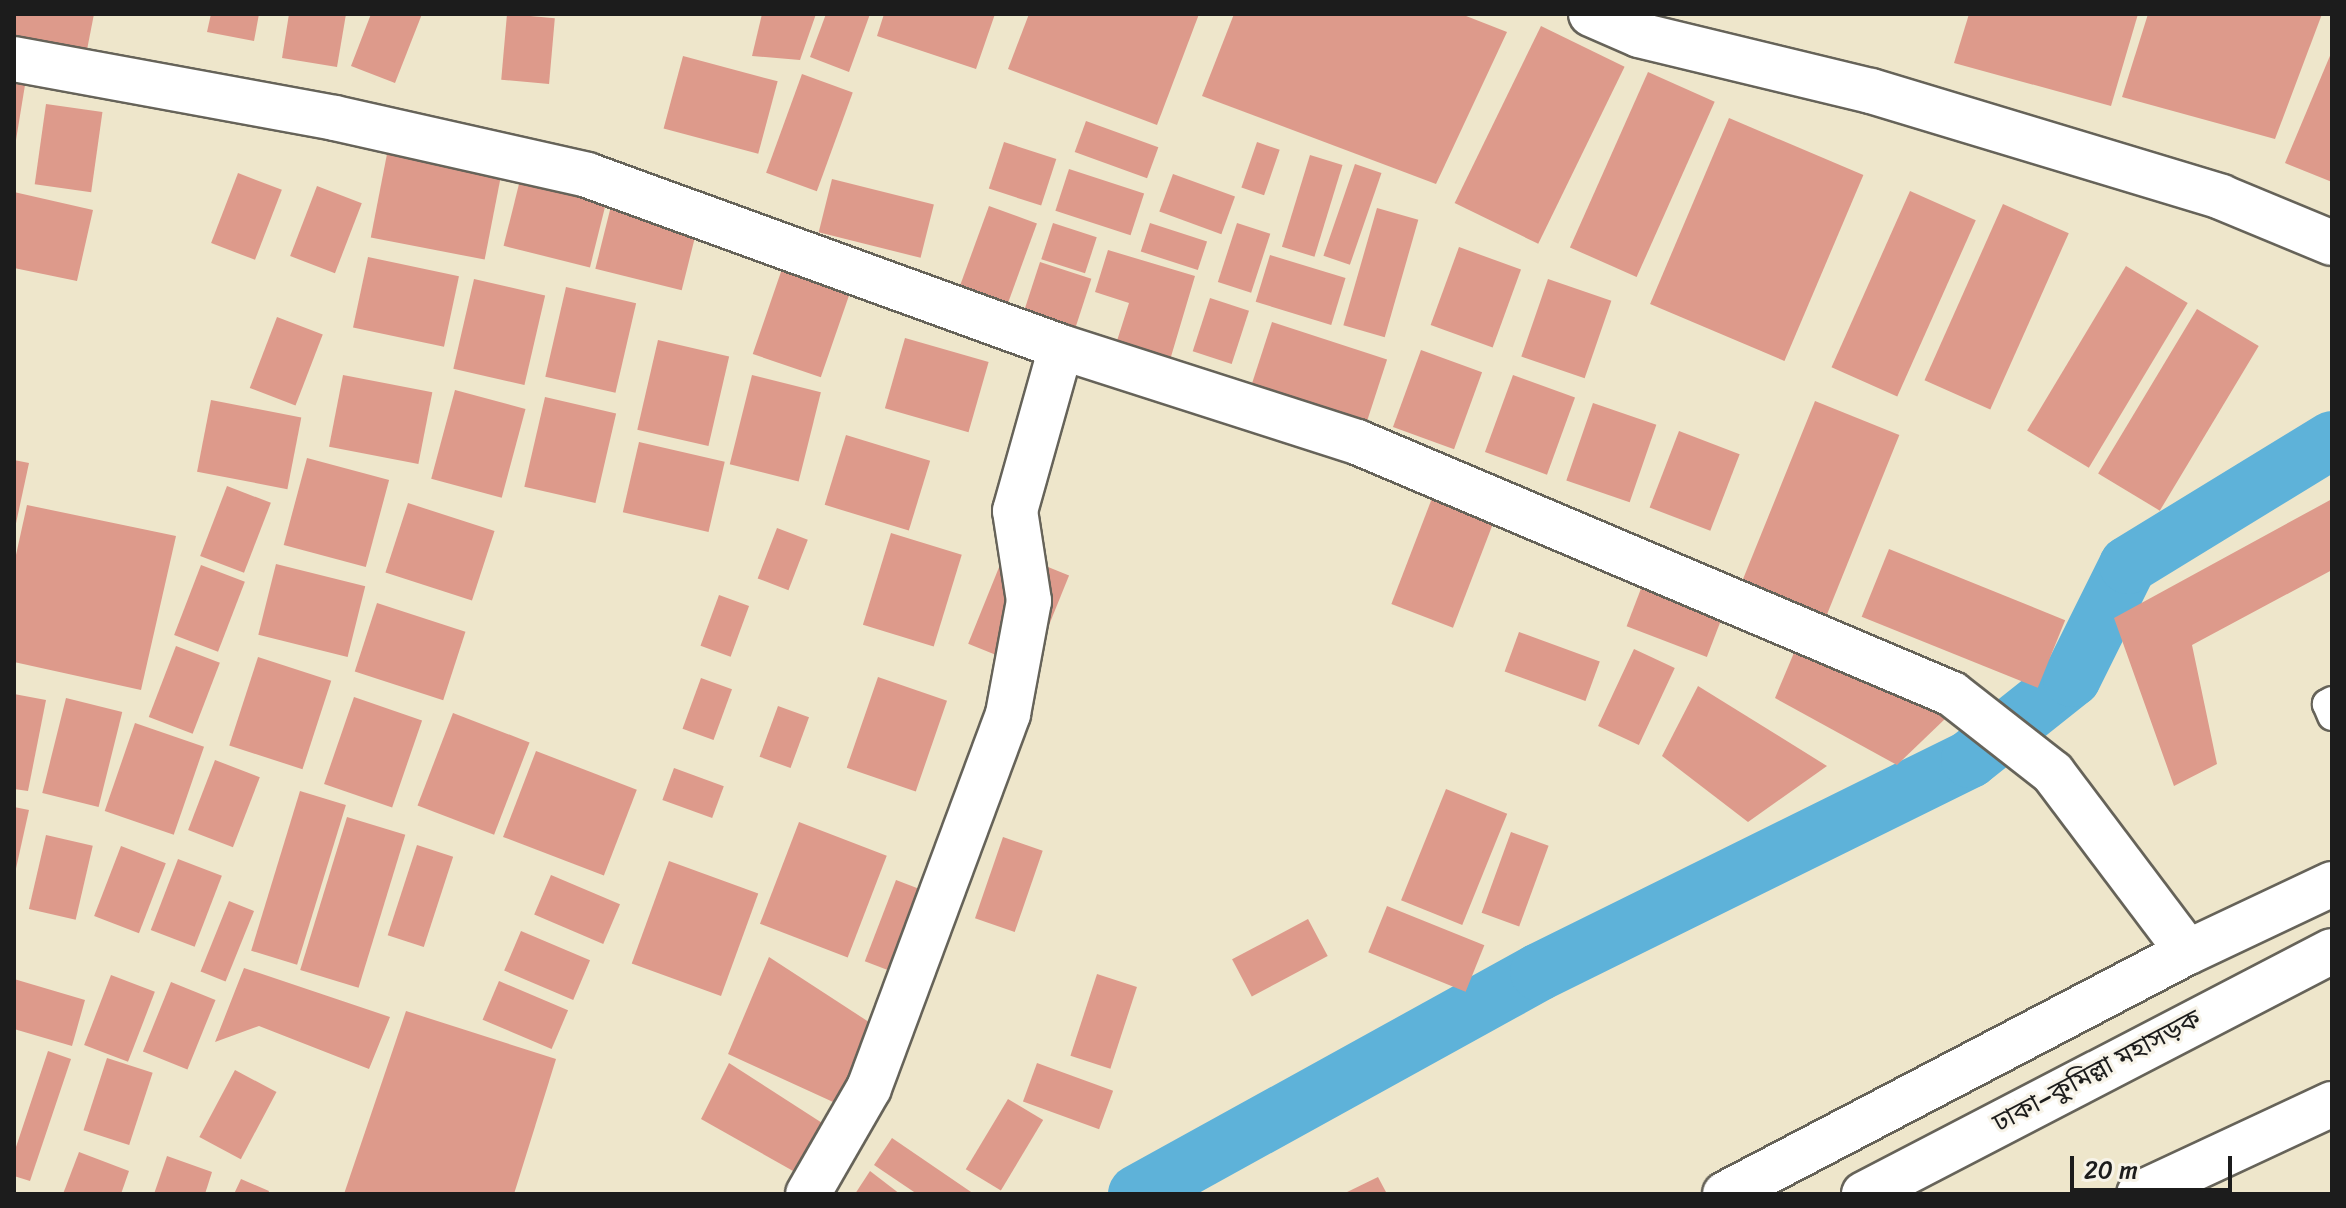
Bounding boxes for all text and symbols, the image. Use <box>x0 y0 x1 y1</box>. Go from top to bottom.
street label: ঢাকা–কুমিল্লা মহাসড়ক <box>1988 1003 2206 1139</box>
scale bar <box>2074 1140 2236 1190</box>
text: 20 m <box>2084 1149 2138 1191</box>

